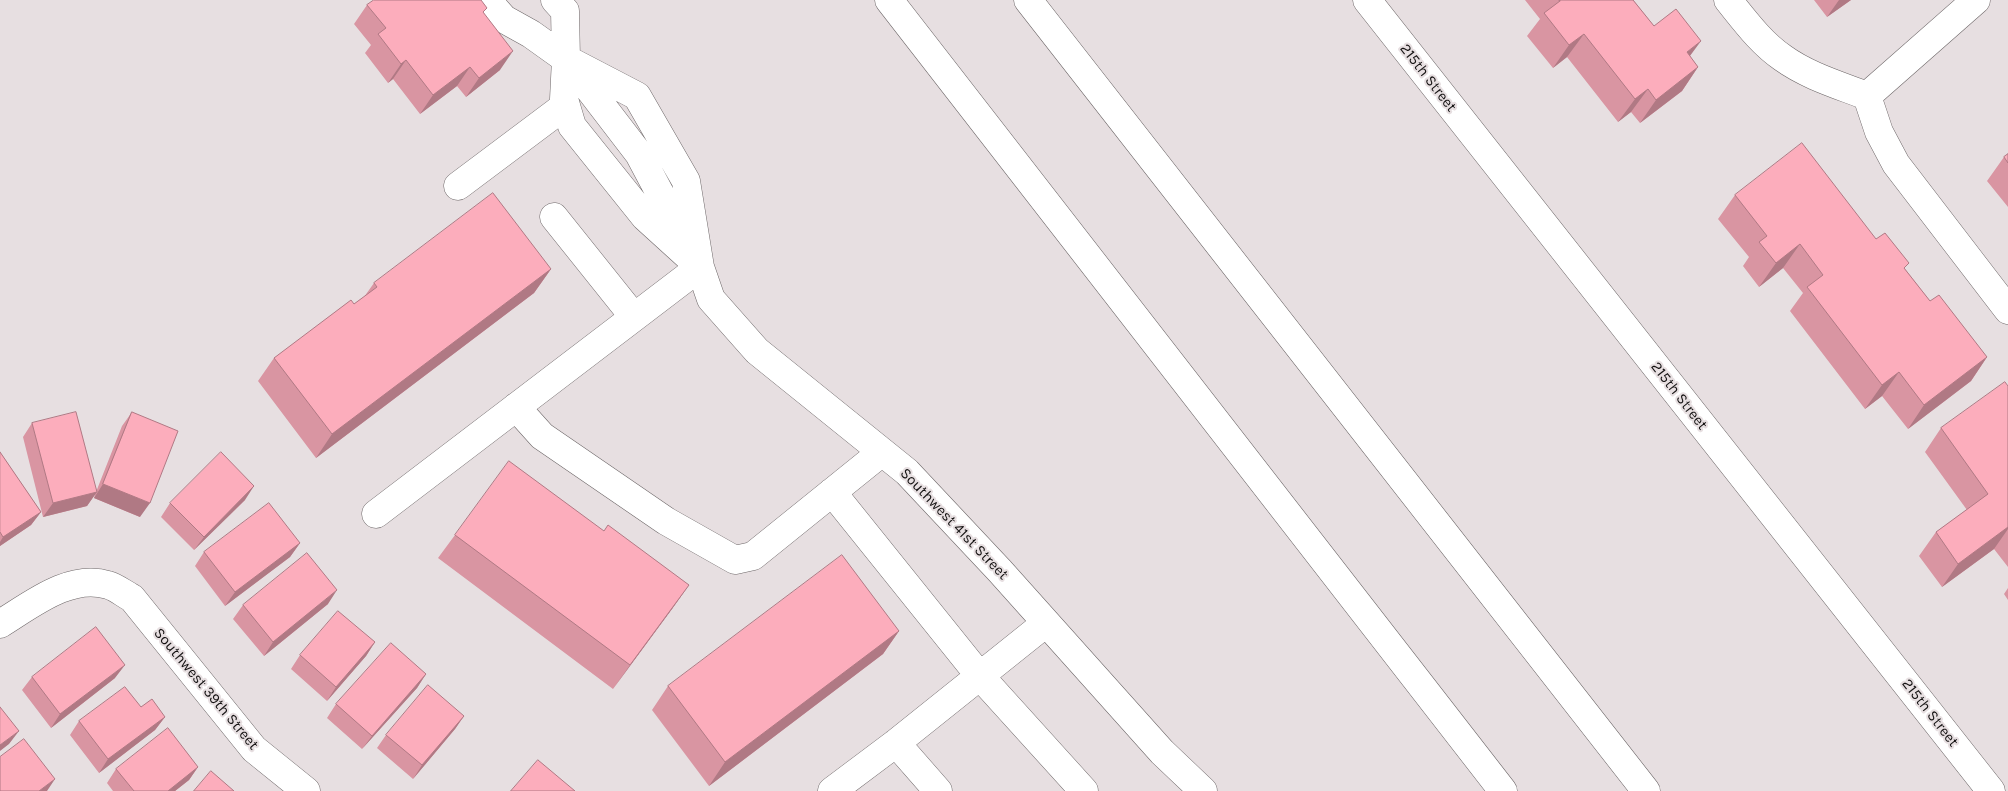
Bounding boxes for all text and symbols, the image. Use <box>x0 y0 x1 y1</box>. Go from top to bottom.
street label: 215th Street <box>1396 40 1460 116</box>
street label: 215th Street <box>1647 358 1711 434</box>
street label: Southwest 41st Street <box>896 464 1012 584</box>
street label: Southwest 39th Street <box>150 624 262 754</box>
street label: 215th Street <box>1898 675 1962 751</box>

